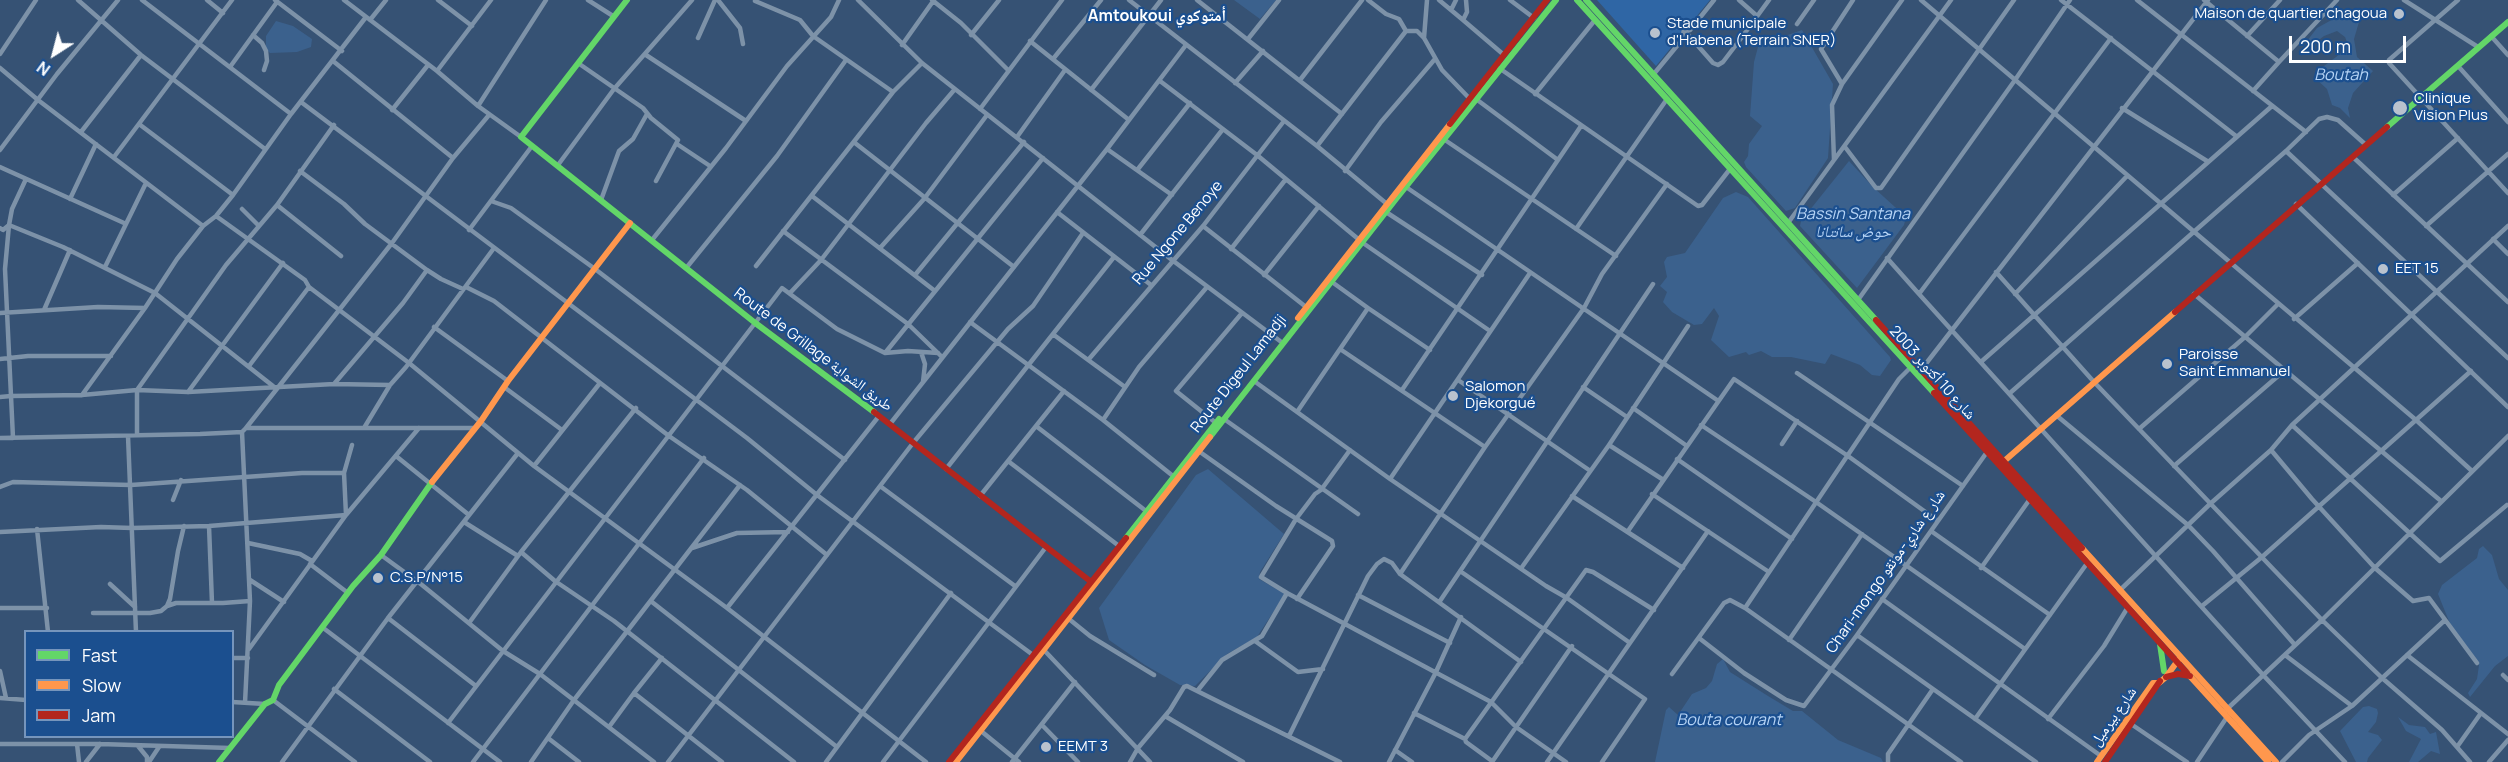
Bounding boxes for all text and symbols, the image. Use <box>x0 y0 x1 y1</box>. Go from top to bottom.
place label: Maison de quartier chagoua <box>2194 5 2387 23</box>
district label: Amtoukoui أمتوكوي <box>1088 7 1226 27</box>
marker: Maison de quartier chagoua <box>2392 7 2406 21</box>
place label: Stade municipale d'Habena (Terrain SNER) <box>1667 15 1836 50</box>
north arrow <box>24 24 84 84</box>
scale bar <box>2292 24 2409 62</box>
marker: Stade municipale d'Habena (Terrain SNER) <box>1648 26 1662 40</box>
text: 200 m <box>2300 34 2351 58</box>
text: N <box>32 56 55 81</box>
water label: Boutah <box>2314 66 2368 86</box>
place label: Clinique Vision Plus <box>2414 90 2488 125</box>
marker: Clinique Vision Plus <box>2391 99 2409 117</box>
street label: Rue Ngone Benoye <box>1129 177 1227 289</box>
water label: Bassin Santana حوض سانتانا <box>1796 205 1910 243</box>
place label: EET 15 <box>2395 260 2439 278</box>
marker: EET 15 <box>2376 262 2390 276</box>
street label: Route de Grillage طريق الشواية <box>730 285 896 415</box>
street label: Route Digeul Lamadji <box>1187 312 1291 436</box>
street label: شارع 10 أكتوبر 2003 <box>1885 322 1979 424</box>
place label: Paroisse Saint Emmanuel <box>2179 346 2290 381</box>
marker: Paroisse Saint Emmanuel <box>2160 357 2174 371</box>
place label: Salomon Djekorgué <box>1465 378 1535 413</box>
marker: Salomon Djekorgué <box>1446 389 1460 403</box>
street label: Chari-mongo شار ع شاري-مونقو <box>1823 487 1949 657</box>
place label: C.S.P/N°15 <box>390 569 463 587</box>
marker: C.S.P/N°15 <box>371 571 385 585</box>
legend <box>24 630 234 738</box>
text: Fast <box>82 643 117 667</box>
text: Slow <box>82 673 121 697</box>
street label: شارع بيرميل <box>2087 684 2141 750</box>
text: Jam <box>82 703 116 727</box>
water label: Bouta courant <box>1676 711 1782 731</box>
place label: EEMT 3 <box>1058 738 1108 756</box>
marker: EEMT 3 <box>1039 740 1053 754</box>

